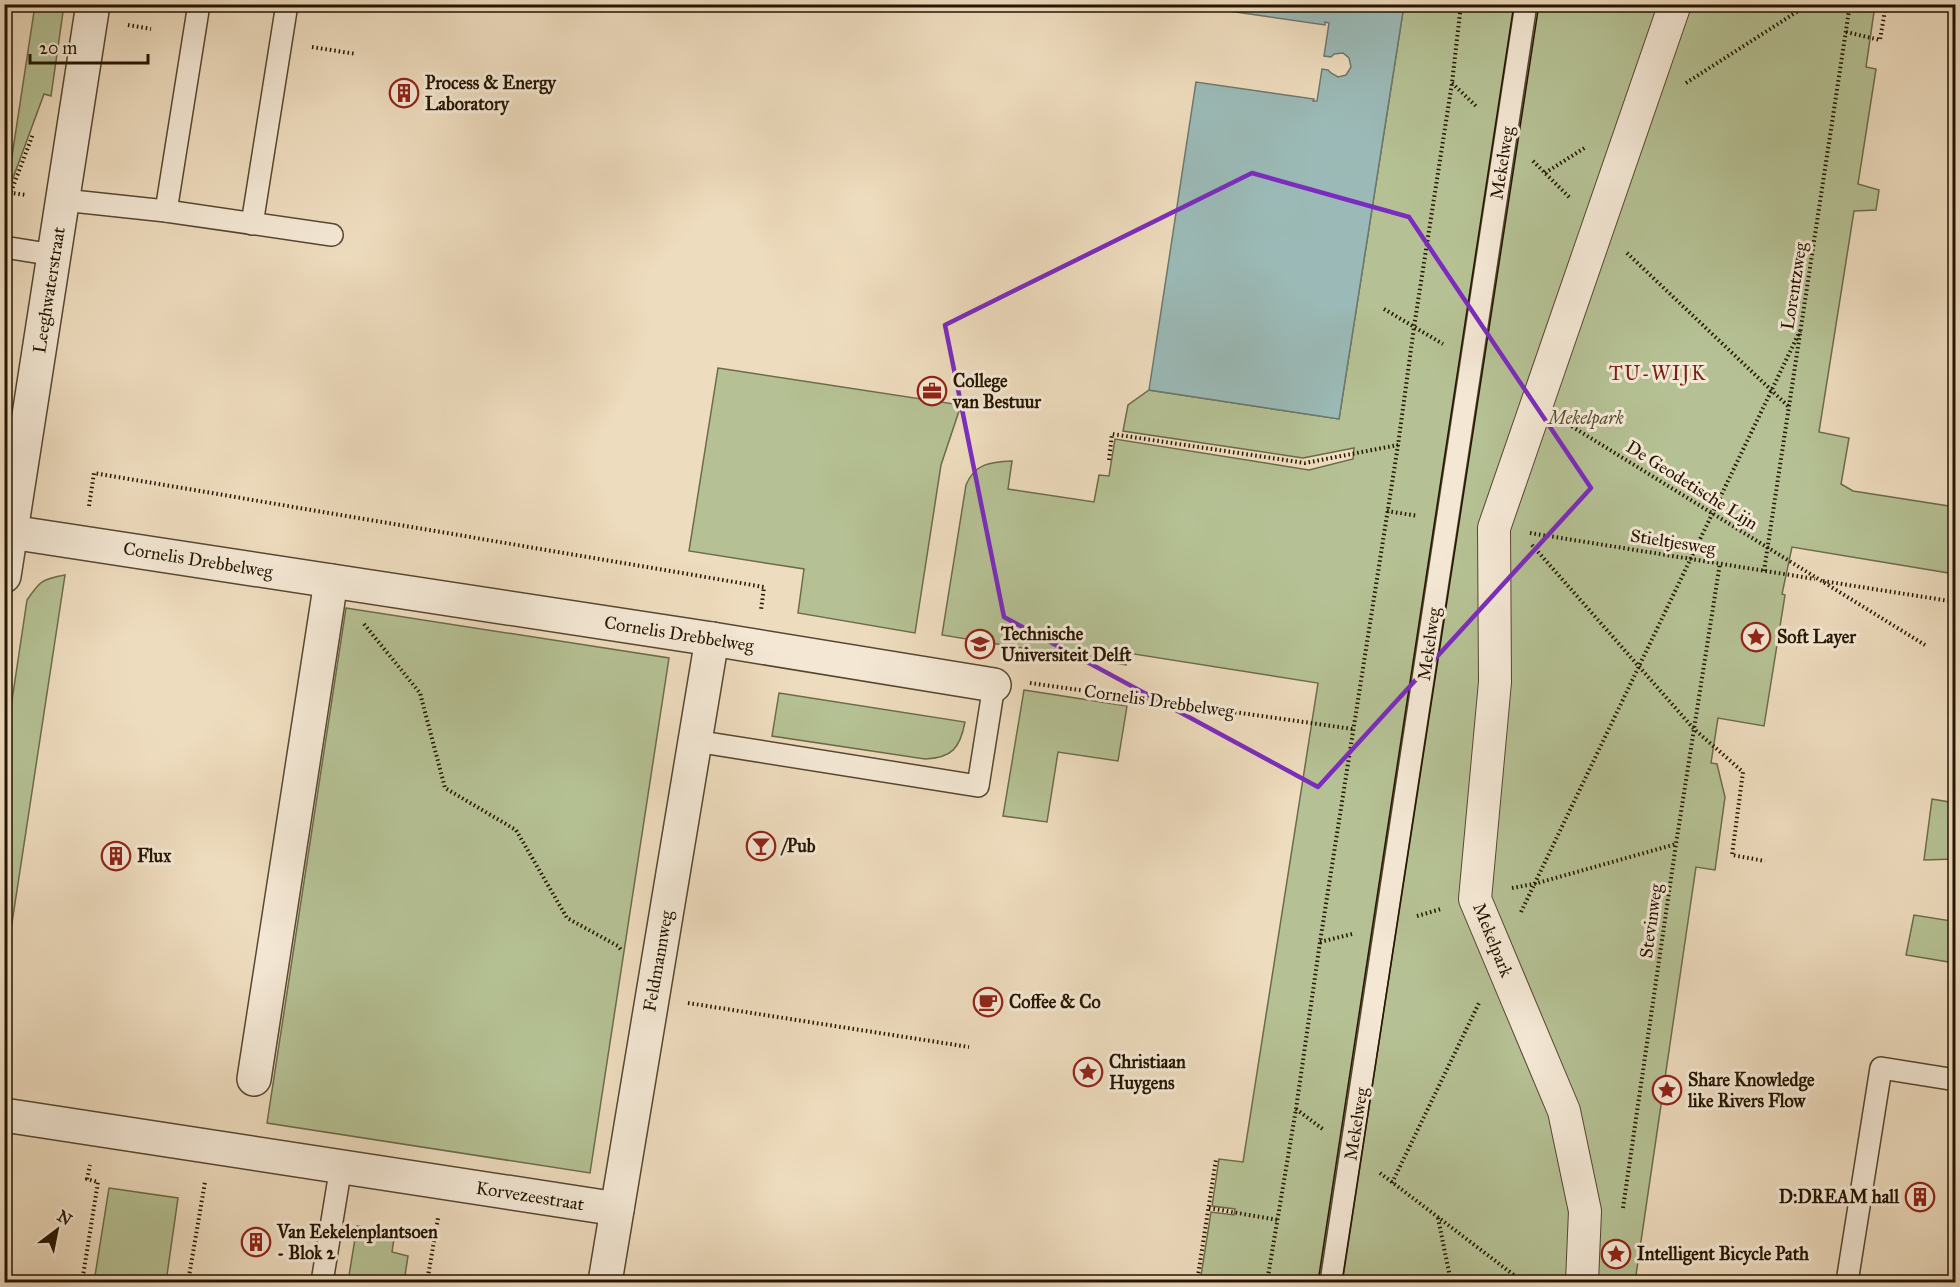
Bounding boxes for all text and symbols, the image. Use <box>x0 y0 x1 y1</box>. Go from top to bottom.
scale bar <box>30 27 148 65</box>
text: 20 m <box>39 37 77 59</box>
place label: Process & Energy Laboratory <box>425 72 558 116</box>
building icon: Process & Energy Laboratory <box>388 77 420 109</box>
street label: Mekelweg <box>1485 124 1520 201</box>
street label: Leeghwaterstraat <box>28 225 71 355</box>
street label: Lorentzweg <box>1776 240 1813 332</box>
district label: TU-WIJK <box>1609 361 1707 386</box>
place label: College van Bestuur <box>952 370 1042 413</box>
office icon: College van Bestuur <box>916 375 948 407</box>
park label: Mekelpark <box>1546 407 1624 430</box>
street label: De Geodetische Lijn <box>1622 436 1762 535</box>
street label: Stieltjesweg <box>1629 524 1718 561</box>
street label: Cornelis Drebbelweg <box>121 537 275 584</box>
street label: Mekelweg <box>1413 605 1446 682</box>
street label: Cornelis Drebbelweg <box>602 611 756 658</box>
place icon: Soft Layer <box>1740 621 1772 653</box>
place label: Technische Universiteit Delft <box>1000 623 1132 666</box>
place label: Soft Layer <box>1777 626 1857 649</box>
school or university icon: Technische Universiteit Delft <box>964 628 996 660</box>
street label: Cornelis Drebbelweg <box>1082 680 1236 723</box>
bar icon: /Pub <box>745 830 777 862</box>
place label: /Pub <box>780 835 816 857</box>
building icon: Flux <box>100 840 132 872</box>
place label: Flux <box>137 845 172 867</box>
street label: Stevinweg <box>1635 882 1668 960</box>
street label: Mekelpark <box>1468 900 1518 981</box>
street label: Feldmannweg <box>638 908 679 1013</box>
cafe icon: Coffee & Co <box>972 986 1004 1018</box>
place label: Coffee & Co <box>1009 991 1101 1013</box>
place label: Christiaan Huygens <box>1109 1051 1186 1095</box>
place icon: Christiaan Huygens <box>1072 1056 1104 1088</box>
place label: Share Knowledge like Rivers Flow <box>1687 1069 1815 1112</box>
place icon: Share Knowledge like Rivers Flow <box>1651 1074 1683 1106</box>
street label: Mekelweg <box>1339 1085 1374 1162</box>
street label: Korvezeestraat <box>474 1177 586 1215</box>
building icon: D:DREAM hall <box>1904 1181 1936 1213</box>
place label: D:DREAM hall <box>1779 1186 1900 1208</box>
north arrow <box>27 1200 87 1260</box>
text: N <box>54 1206 76 1230</box>
place label: Van Eekelenplantsoen - Blok 2 <box>276 1221 438 1264</box>
building icon: Van Eekelenplantsoen - Blok 2 <box>240 1226 272 1258</box>
place icon: Intelligent Bicycle Path <box>1600 1238 1632 1270</box>
place label: Intelligent Bicycle Path <box>1637 1243 1810 1266</box>

